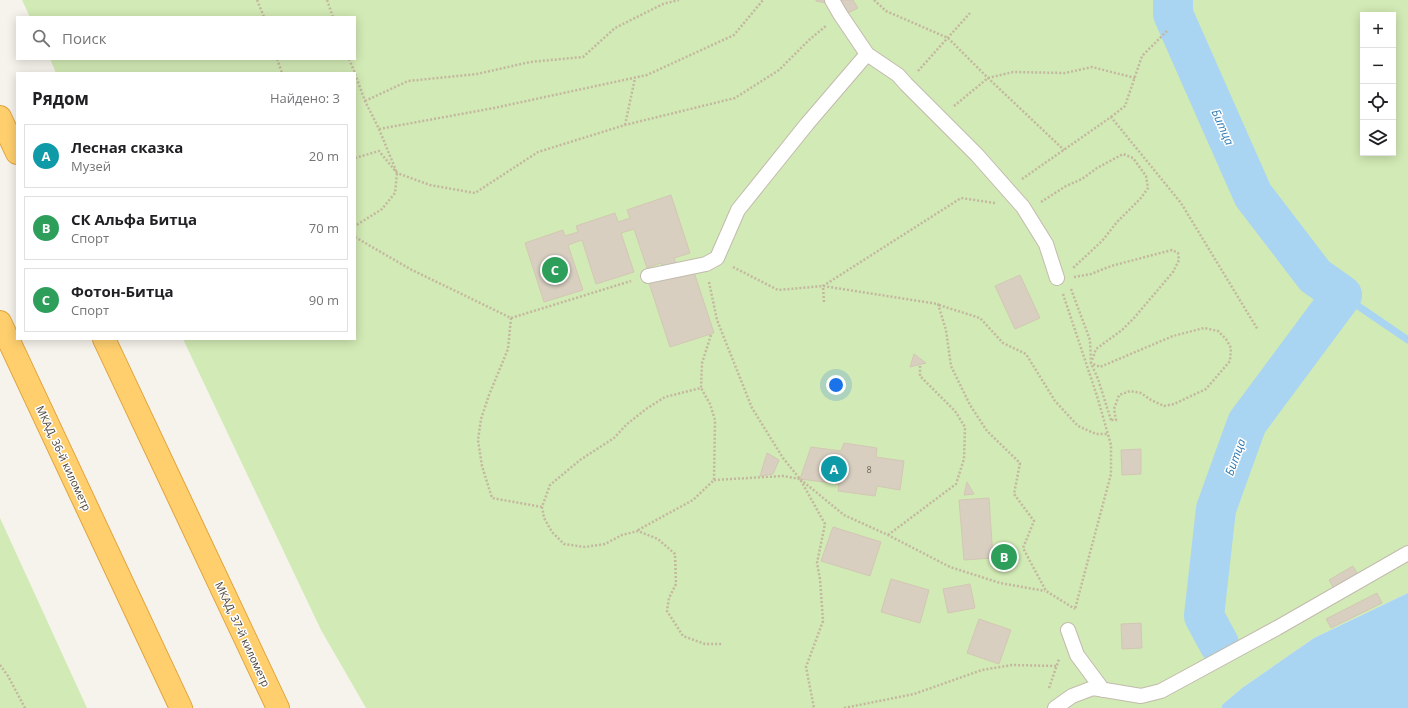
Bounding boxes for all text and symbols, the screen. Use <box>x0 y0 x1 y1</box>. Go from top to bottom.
map controls <box>1360 12 1396 156</box>
button: + <box>1360 12 1396 48</box>
search box <box>16 16 356 60</box>
icon: search <box>30 27 52 49</box>
text: Поиск <box>62 28 106 48</box>
button: − <box>1360 48 1396 84</box>
button: locate <box>1360 84 1396 120</box>
text: Рядом <box>32 87 89 110</box>
text: Найдено: 3 <box>270 89 340 107</box>
water label: Битца <box>1207 106 1239 148</box>
button: layers <box>1360 120 1396 156</box>
text: Лесная сказка <box>71 137 183 157</box>
text: A <box>42 147 50 165</box>
text: 20 m <box>309 147 339 165</box>
text: Музей <box>71 157 111 175</box>
text: СК Альфа Битца <box>71 209 197 229</box>
text: B <box>42 219 50 237</box>
text: 70 m <box>309 219 339 237</box>
text: Спорт <box>71 229 109 247</box>
pin: C <box>542 255 568 285</box>
text: Фотон-Битца <box>71 281 174 301</box>
text: C <box>42 291 50 309</box>
text: 90 m <box>309 291 339 309</box>
text: Спорт <box>71 301 109 319</box>
your location <box>826 375 846 395</box>
street label: МКАД, 36-й километр <box>33 403 95 513</box>
water label: Битца <box>1221 436 1250 478</box>
pin: A <box>821 454 847 484</box>
house number: 8 <box>866 463 872 476</box>
pin: B <box>991 542 1017 572</box>
street label: МКАД, 37-й километр <box>212 579 274 689</box>

